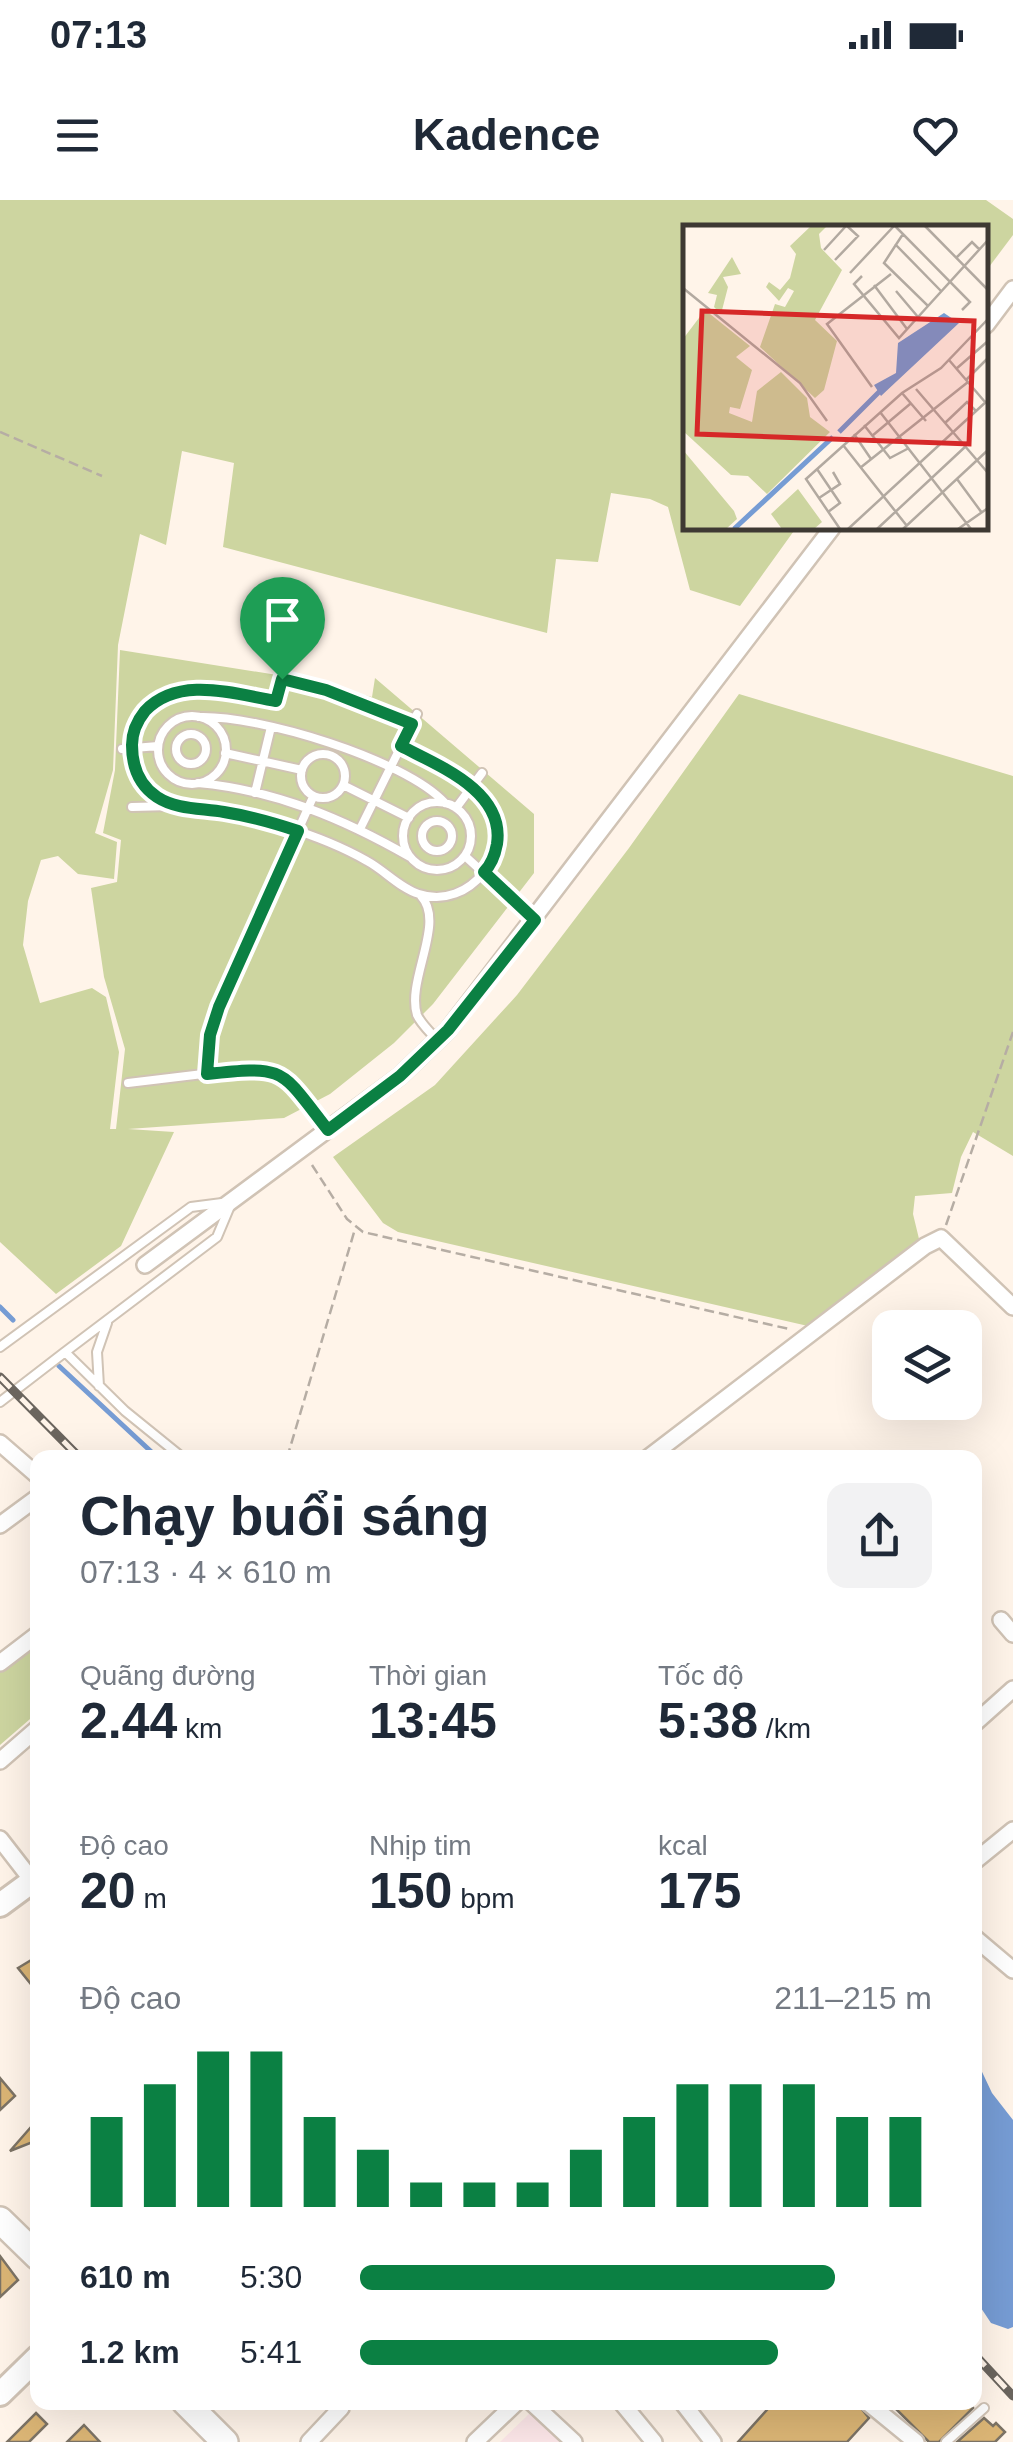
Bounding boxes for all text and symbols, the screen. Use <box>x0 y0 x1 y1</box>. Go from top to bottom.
text: 07:13 <box>50 14 147 56</box>
icon: menu <box>50 108 105 163</box>
icon: heart <box>908 108 963 163</box>
text: Kadence <box>413 109 600 160</box>
inset map <box>683 225 988 530</box>
pin <box>240 577 325 680</box>
icon: arrive <box>255 592 310 647</box>
map controls <box>872 1310 982 1420</box>
button: layers <box>872 1310 982 1420</box>
button: share <box>827 1483 932 1588</box>
text: Chạy buổi sáng <box>80 1485 490 1547</box>
text: 07:13 · 4 × 610 m <box>80 1554 332 1590</box>
text: Quãng đường <box>80 1660 256 1691</box>
text: Thời gian <box>369 1660 487 1691</box>
text: Tốc độ <box>658 1660 744 1691</box>
text: 2.44 <box>80 1693 177 1749</box>
text: 13:45 <box>369 1693 497 1749</box>
text: 5:38 <box>658 1693 758 1749</box>
text: km <box>177 1713 222 1744</box>
text: /km <box>758 1713 811 1744</box>
text: Độ cao <box>80 1830 169 1861</box>
text: Nhịp tim <box>369 1830 472 1861</box>
text: kcal <box>658 1830 708 1861</box>
text: 20 <box>80 1863 136 1919</box>
text: 150 <box>369 1863 452 1919</box>
text: 175 <box>658 1863 741 1919</box>
text: m <box>136 1883 167 1914</box>
text: bpm <box>452 1883 515 1914</box>
text: Độ cao <box>80 1980 181 2016</box>
text: 211–215 m <box>774 1980 932 2016</box>
text: 610 m <box>80 2259 171 2295</box>
text: 5:30 <box>240 2259 302 2295</box>
text: 1.2 km <box>80 2334 180 2370</box>
text: 5:41 <box>240 2334 302 2370</box>

